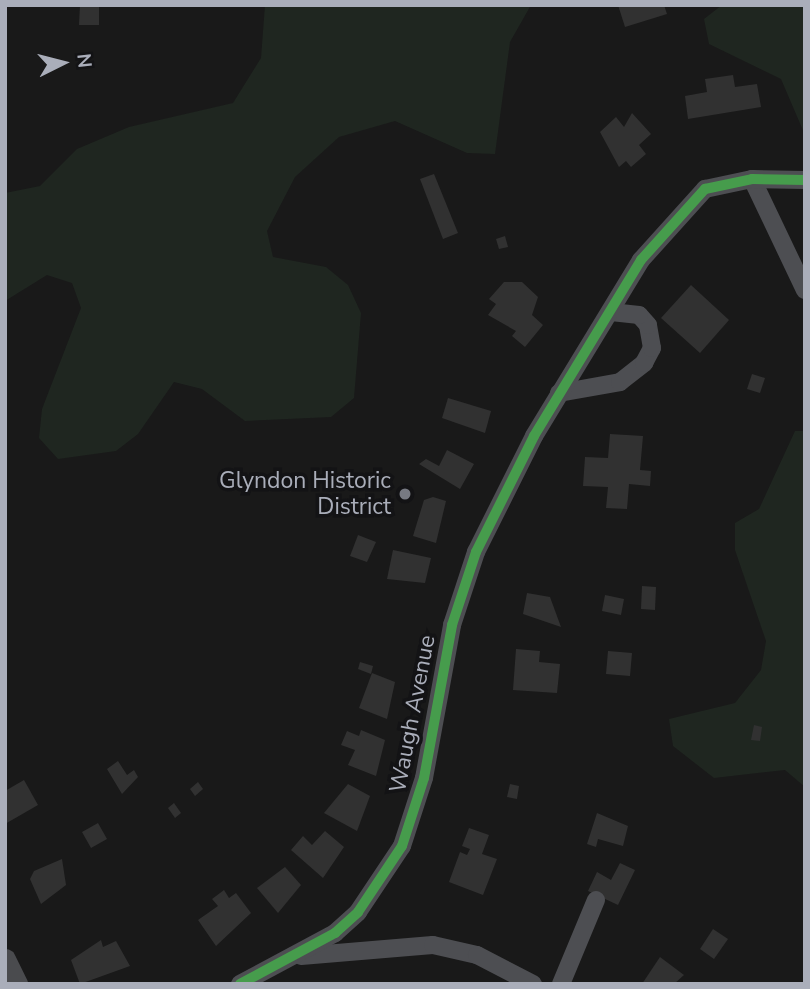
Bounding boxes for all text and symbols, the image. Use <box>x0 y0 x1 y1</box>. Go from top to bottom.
north arrow <box>28 28 98 98</box>
text: N <box>70 52 98 69</box>
place label: Glyndon Historic District <box>219 467 391 521</box>
marker: Glyndon Historic District <box>397 486 413 502</box>
street label: Waugh Avenue <box>384 633 442 795</box>

